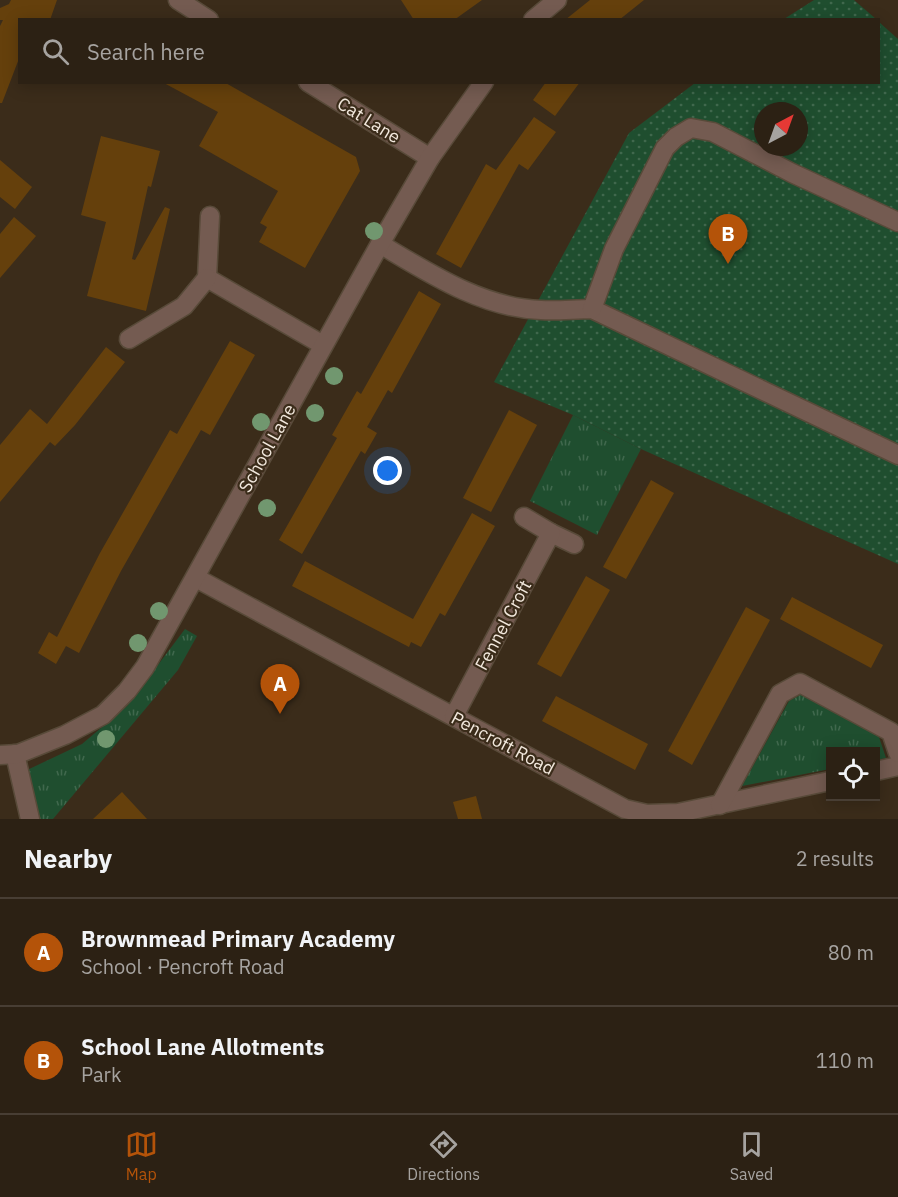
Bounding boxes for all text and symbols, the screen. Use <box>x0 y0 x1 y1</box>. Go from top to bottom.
search box <box>18 18 880 84</box>
icon: search <box>39 35 72 68</box>
text: Search here <box>87 37 205 66</box>
street label: Cat Lane <box>333 92 405 148</box>
north arrow <box>754 102 808 156</box>
pin: B <box>708 214 748 264</box>
street label: School Lane <box>233 400 301 496</box>
your location <box>373 456 402 485</box>
street label: Fennel Croft <box>470 576 536 674</box>
pin: A <box>260 664 300 714</box>
street label: Pencroft Road <box>447 706 559 780</box>
map controls <box>826 747 880 801</box>
button: locate <box>826 747 880 801</box>
text: Nearby <box>24 841 112 875</box>
text: 2 results <box>796 845 874 872</box>
text: Brownmead Primary Academy <box>81 924 395 953</box>
text: A <box>37 939 50 966</box>
text: 80 m <box>828 939 874 966</box>
text: School · Pencroft Road <box>81 953 284 980</box>
text: School Lane Allotments <box>81 1032 324 1061</box>
text: B <box>37 1047 50 1074</box>
text: 110 m <box>816 1047 874 1074</box>
text: Park <box>81 1061 121 1088</box>
tab: Map <box>125 1128 158 1184</box>
tab: Directions <box>407 1128 480 1184</box>
tab: Saved <box>730 1128 773 1184</box>

